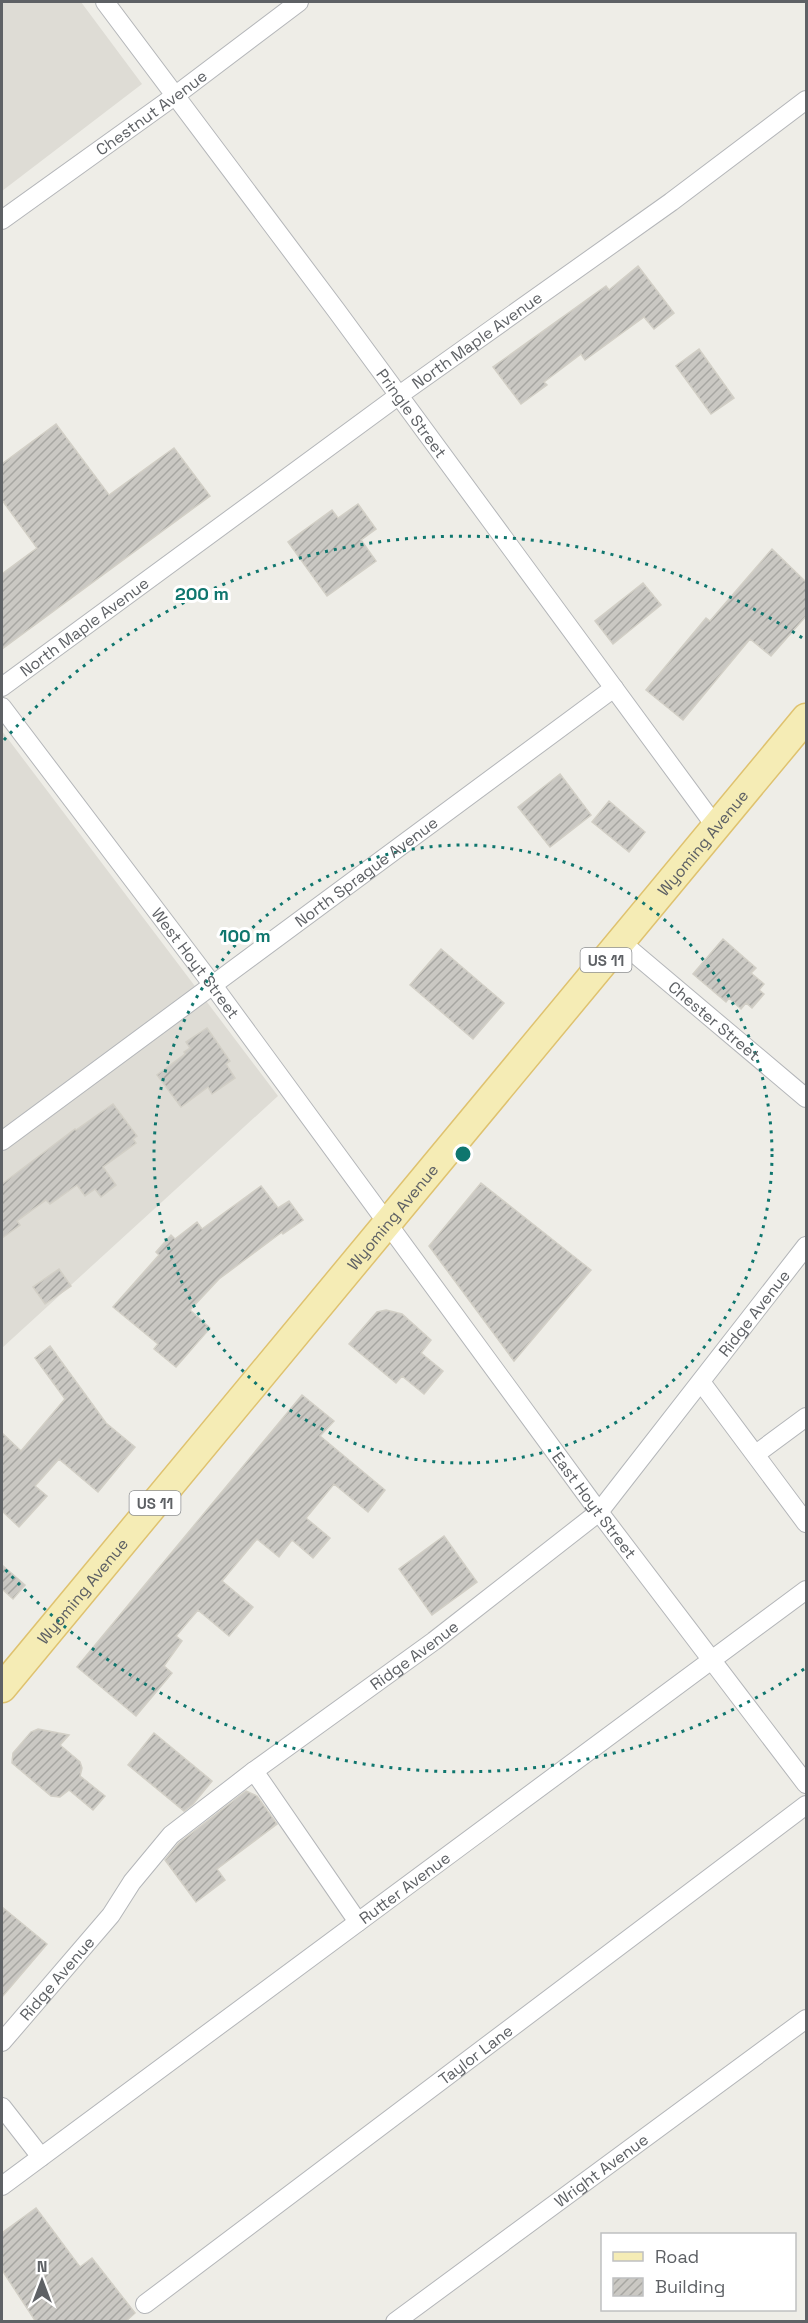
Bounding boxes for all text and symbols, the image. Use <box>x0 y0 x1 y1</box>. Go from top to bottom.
street label: Chestnut Avenue <box>91 65 211 160</box>
street label: North Maple Avenue <box>407 287 546 394</box>
street label: Pringle Street <box>372 364 452 462</box>
street label: North Maple Avenue <box>15 572 153 681</box>
text: 200 m <box>175 582 229 605</box>
street label: Wyoming Avenue <box>653 785 753 900</box>
street label: North Sprague Avenue <box>290 812 442 931</box>
street label: West Hoyt Street <box>147 903 244 1023</box>
text: 100 m <box>219 924 271 947</box>
road number: US 11 <box>580 948 632 972</box>
street label: Chester Street <box>664 976 764 1065</box>
centre of rings <box>453 1144 473 1164</box>
street label: Wyoming Avenue <box>342 1159 443 1274</box>
street label: Ridge Avenue <box>713 1265 794 1361</box>
street label: East Hoyt Street <box>548 1447 641 1563</box>
road number: US 11 <box>130 1491 180 1515</box>
street label: Wyoming Avenue <box>32 1534 133 1648</box>
street label: Ridge Avenue <box>366 1616 462 1694</box>
street label: Rutter Avenue <box>355 1847 454 1928</box>
street label: Ridge Avenue <box>15 1932 99 2025</box>
street label: Taylor Lane <box>434 2020 517 2089</box>
street label: Wright Avenue <box>550 2129 652 2212</box>
legend <box>601 2233 796 2311</box>
text: Road <box>655 2245 699 2268</box>
north arrow <box>12 2251 72 2311</box>
text: N <box>37 2256 47 2277</box>
text: Building <box>655 2275 725 2298</box>

